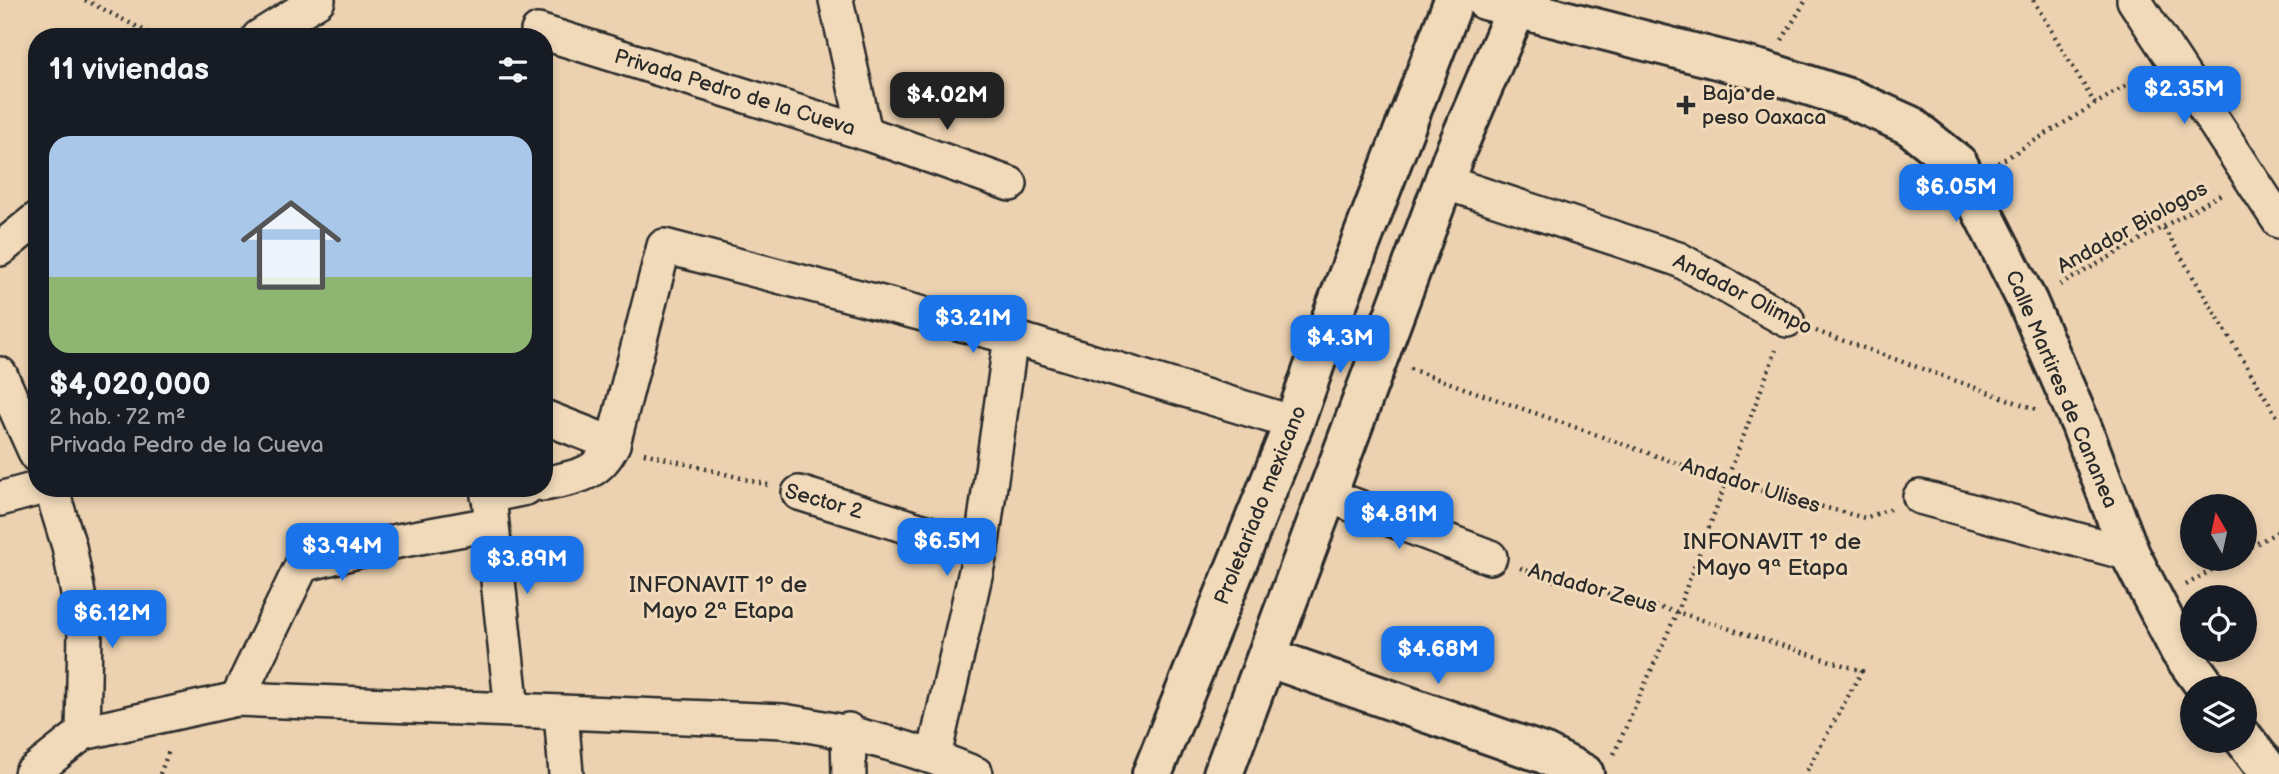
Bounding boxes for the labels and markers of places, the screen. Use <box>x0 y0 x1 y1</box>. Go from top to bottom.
pin: $2.35M <box>2127 66 2241 126</box>
pin: $4.02M <box>890 72 1004 132</box>
place label: Baja de peso Oaxaca <box>1702 81 1826 130</box>
marker: Baja de peso Oaxaca <box>1676 95 1696 115</box>
pin: $6.05M <box>1899 164 2013 224</box>
pin: $3.21M <box>916 296 1030 355</box>
pin: $4.3M <box>1291 316 1389 375</box>
pin: $4.81M <box>1342 491 1456 551</box>
pin: $6.5M <box>898 518 996 578</box>
pin: $3.94M <box>285 524 399 583</box>
pin: $3.89M <box>470 536 584 596</box>
pin: $6.12M <box>55 590 169 650</box>
pin: $4.68M <box>1381 626 1495 686</box>

